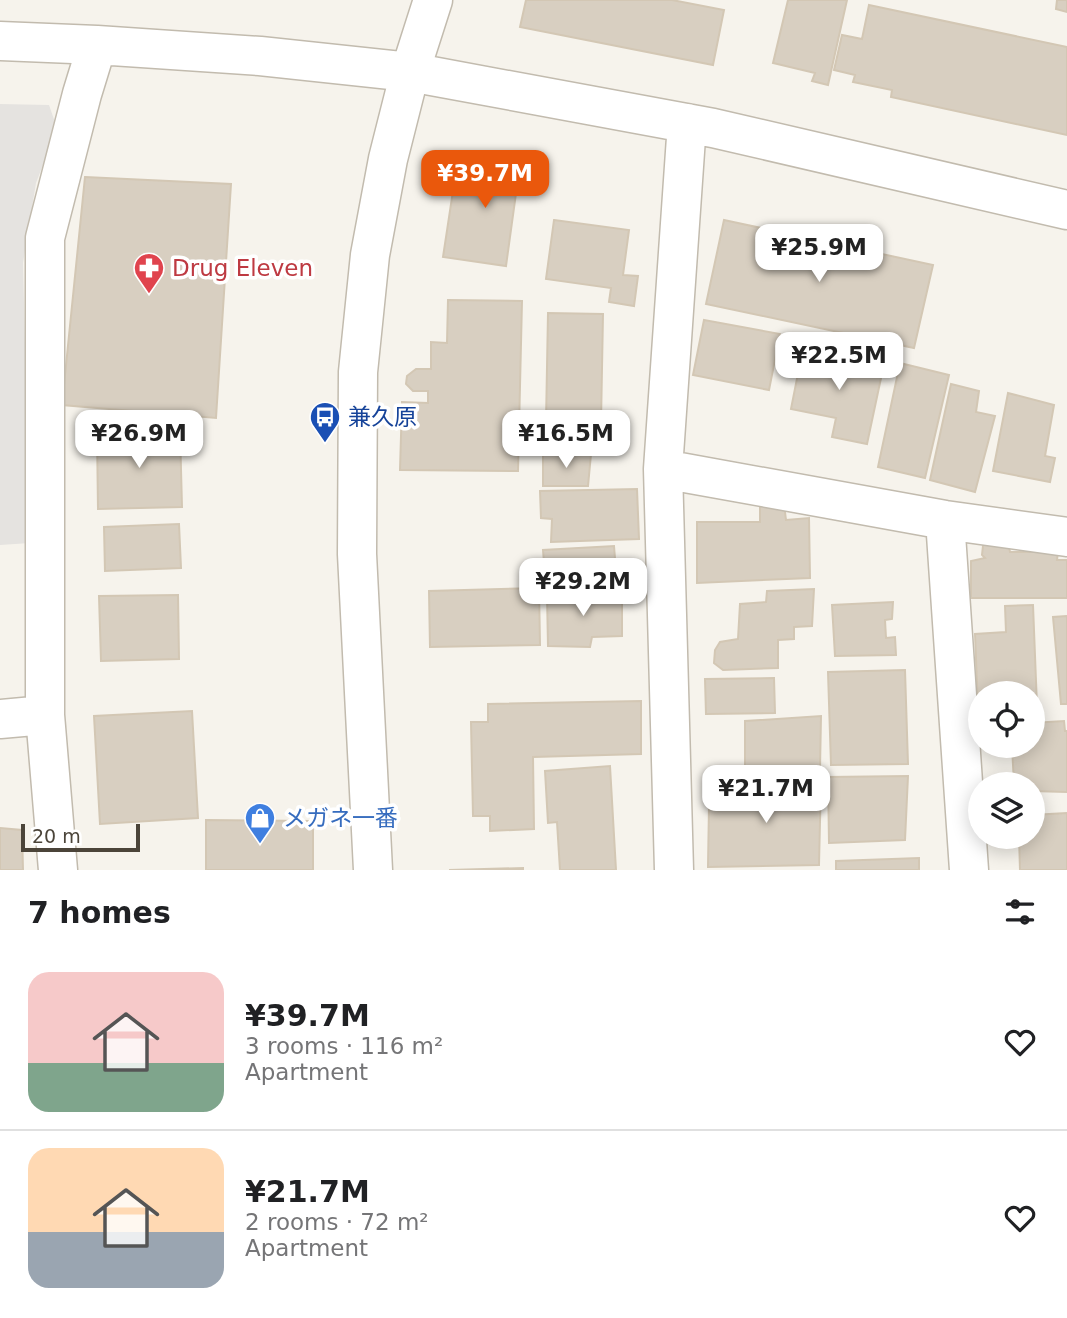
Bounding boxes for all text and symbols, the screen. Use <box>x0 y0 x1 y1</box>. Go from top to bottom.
pin: ¥39.7M <box>428 150 542 210</box>
text: ¥39.7M <box>437 160 533 186</box>
pin: ¥25.9M <box>762 224 876 284</box>
text: ¥25.9M <box>771 234 867 260</box>
pharmacy icon: Drug Eleven <box>132 251 166 295</box>
place label: Drug Eleven <box>172 255 313 281</box>
pin: ¥22.5M <box>782 332 896 392</box>
text: ¥22.5M <box>791 342 887 368</box>
bus stop icon: 兼久原 <box>308 400 342 444</box>
place label: 兼久原 <box>348 404 417 430</box>
pin: ¥26.9M <box>82 410 196 470</box>
pin: ¥16.5M <box>509 410 623 470</box>
text: ¥26.9M <box>91 420 187 446</box>
text: ¥16.5M <box>518 420 614 446</box>
pin: ¥29.2M <box>526 558 640 618</box>
text: ¥29.2M <box>535 568 631 594</box>
map controls <box>968 681 1045 849</box>
button: locate <box>968 681 1045 758</box>
pin: ¥21.7M <box>709 766 823 825</box>
button: layers <box>968 772 1045 849</box>
text: ¥21.7M <box>718 775 814 801</box>
shop icon: メガネ一番 <box>243 801 277 845</box>
place label: メガネ一番 <box>283 805 398 831</box>
scale bar <box>21 821 140 853</box>
text: 20 m <box>32 825 81 847</box>
icon: filters <box>1001 893 1039 931</box>
text: 7 homes <box>28 895 171 930</box>
text: ¥39.7M <box>245 998 370 1033</box>
icon: home <box>84 1000 168 1084</box>
icon: heart <box>1001 1023 1039 1061</box>
text: 3 rooms · 116 m² <box>245 1033 443 1059</box>
text: Apartment <box>245 1059 368 1085</box>
text: ¥21.7M <box>245 1174 370 1209</box>
icon: home <box>84 1176 168 1260</box>
icon: heart <box>1001 1199 1039 1237</box>
text: 2 rooms · 72 m² <box>245 1209 429 1235</box>
text: Apartment <box>245 1235 368 1261</box>

